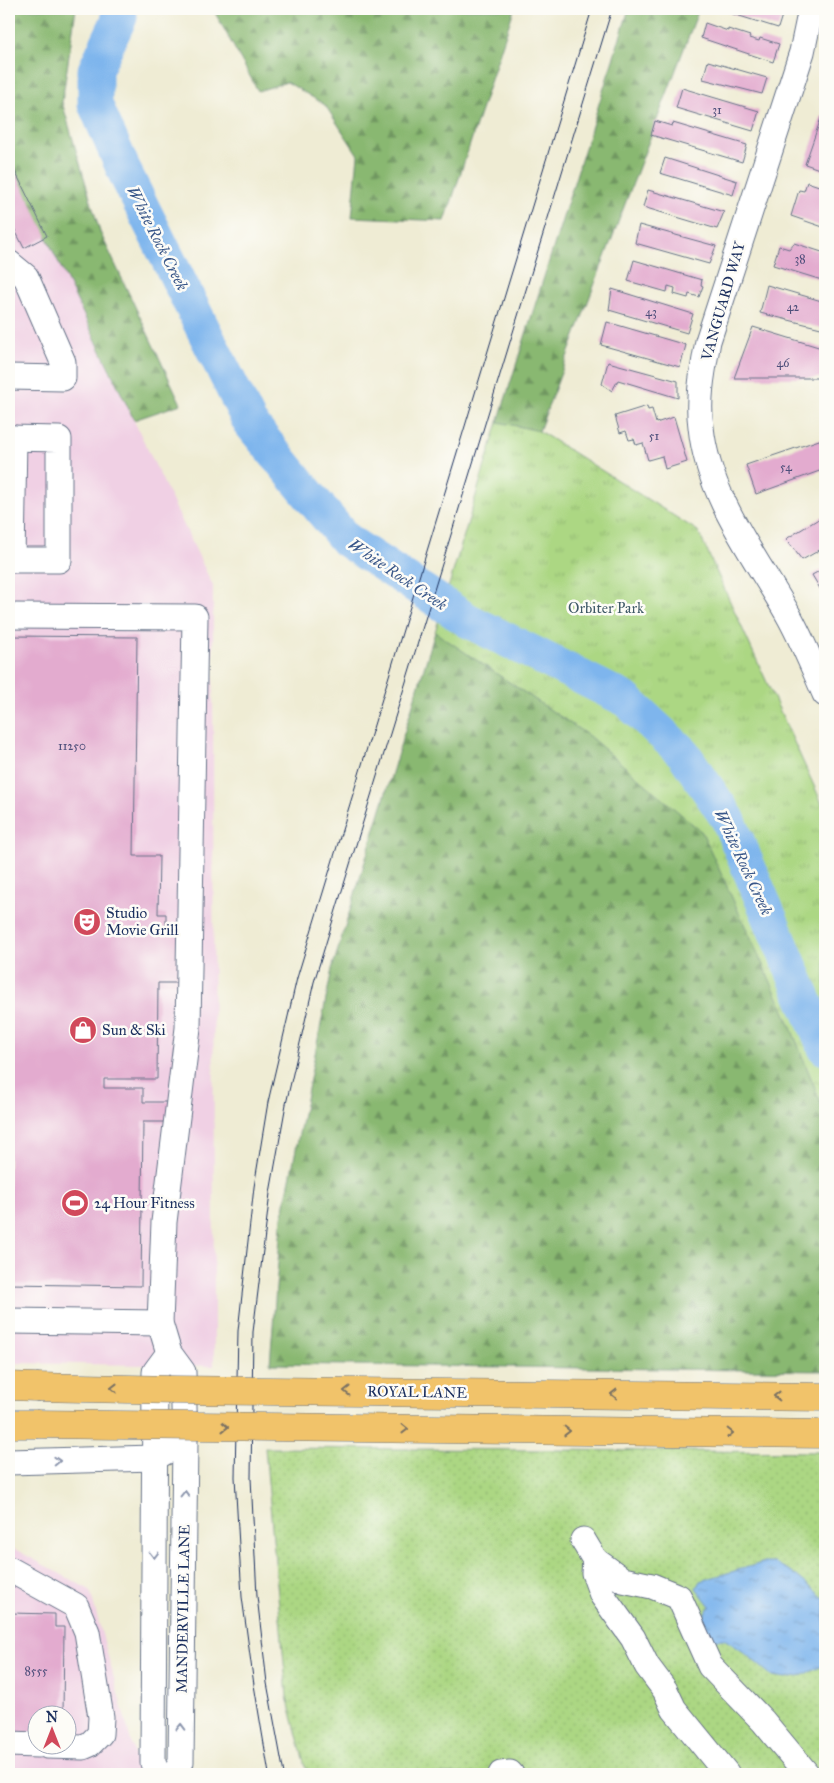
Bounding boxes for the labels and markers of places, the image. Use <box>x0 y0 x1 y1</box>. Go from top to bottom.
place label: Studio Movie Grill <box>106 904 179 939</box>
theatre icon: Studio Movie Grill <box>72 907 102 937</box>
shop icon: Sun & Ski <box>68 1015 98 1045</box>
place label: Sun & Ski <box>102 1021 166 1039</box>
sports icon: 24 Hour Fitness <box>60 1188 90 1218</box>
place label: 24 Hour Fitness <box>94 1194 195 1212</box>

